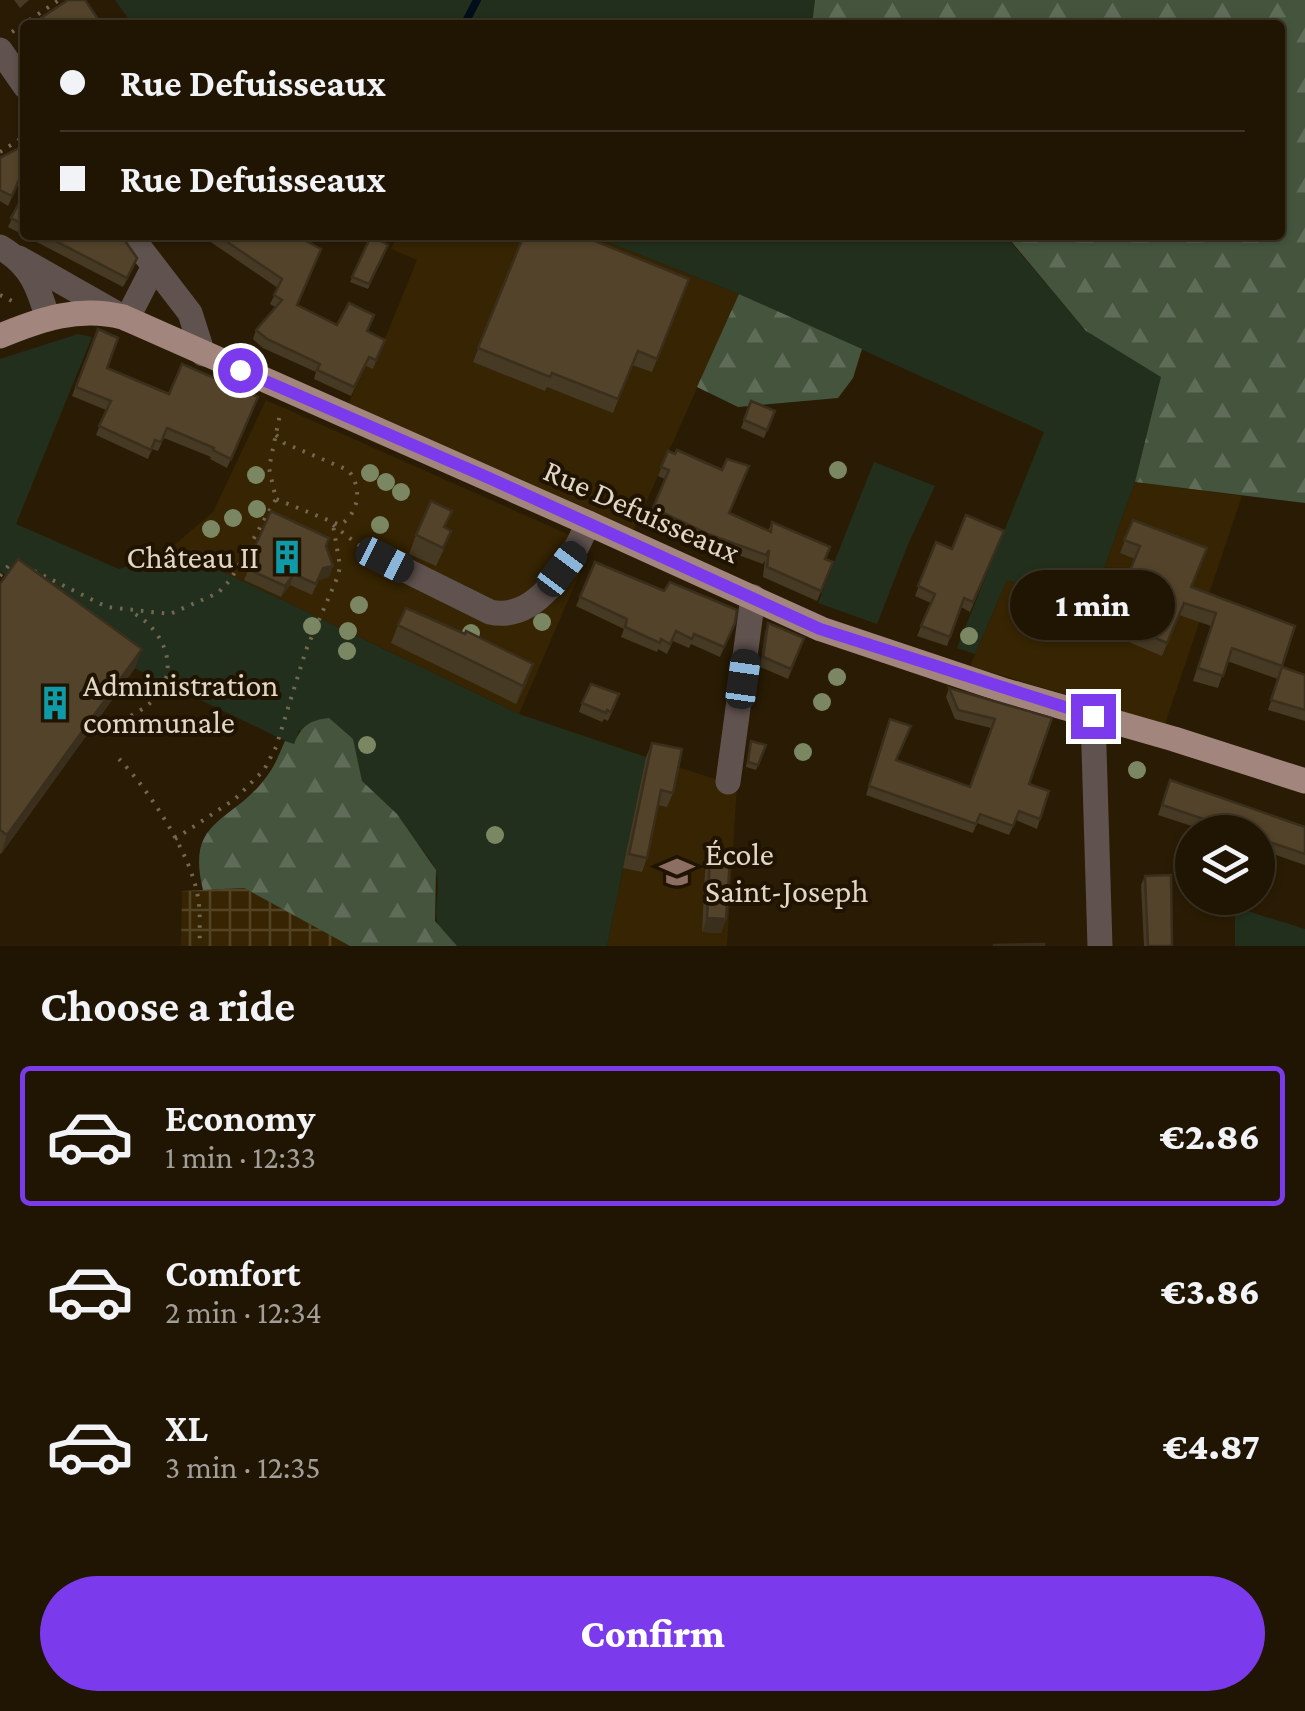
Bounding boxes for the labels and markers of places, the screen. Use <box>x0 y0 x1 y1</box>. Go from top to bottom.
building icon: Château II <box>268 538 306 576</box>
place label: Château II <box>127 539 259 575</box>
place label: Administration communale <box>83 667 278 740</box>
building icon: Administration communale <box>36 684 74 722</box>
place label: École Saint-Joseph <box>705 836 868 909</box>
school or university icon: École Saint-Joseph <box>658 853 696 891</box>

